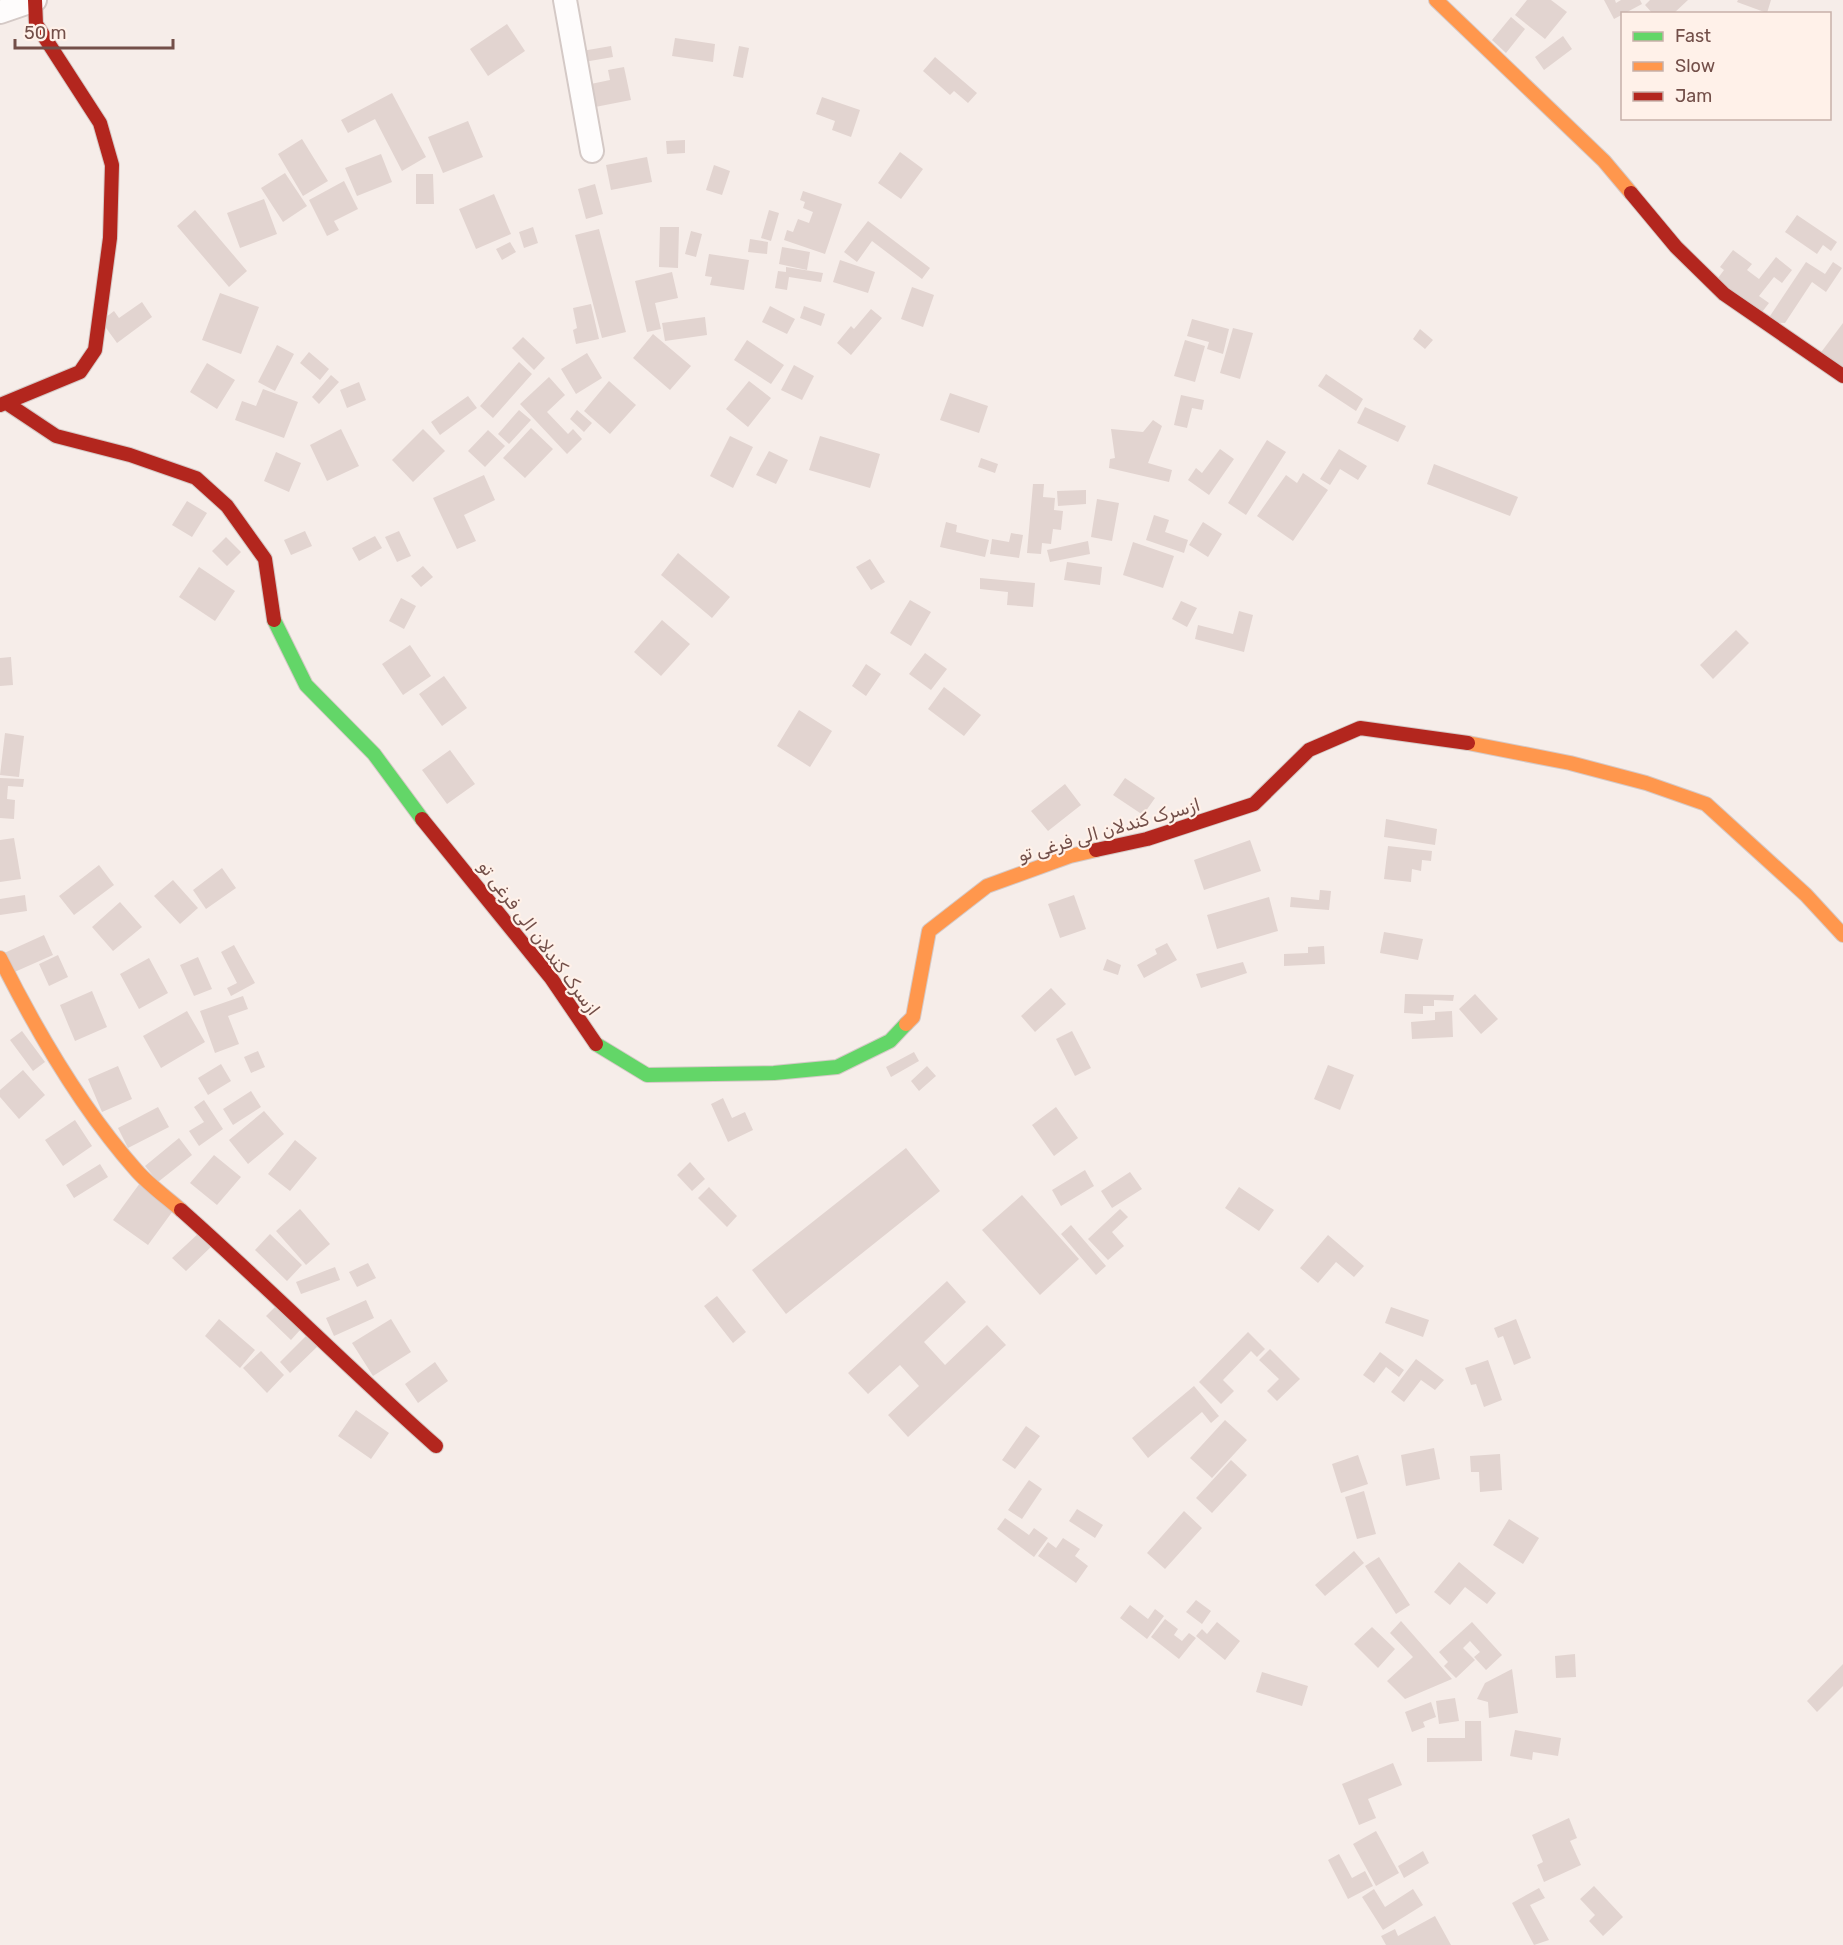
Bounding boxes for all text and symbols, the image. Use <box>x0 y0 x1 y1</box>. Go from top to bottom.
scale bar <box>15 12 172 50</box>
legend <box>1621 12 1831 120</box>
text: 50 m <box>24 22 67 44</box>
text: Fast <box>1675 25 1711 47</box>
text: Slow <box>1675 55 1715 77</box>
text: Jam <box>1675 85 1712 107</box>
street label: ازسرک کندلان الی فرغی تو <box>1015 793 1203 867</box>
street label: ازسرک کندلان الی فرغی تو <box>473 856 605 1020</box>

